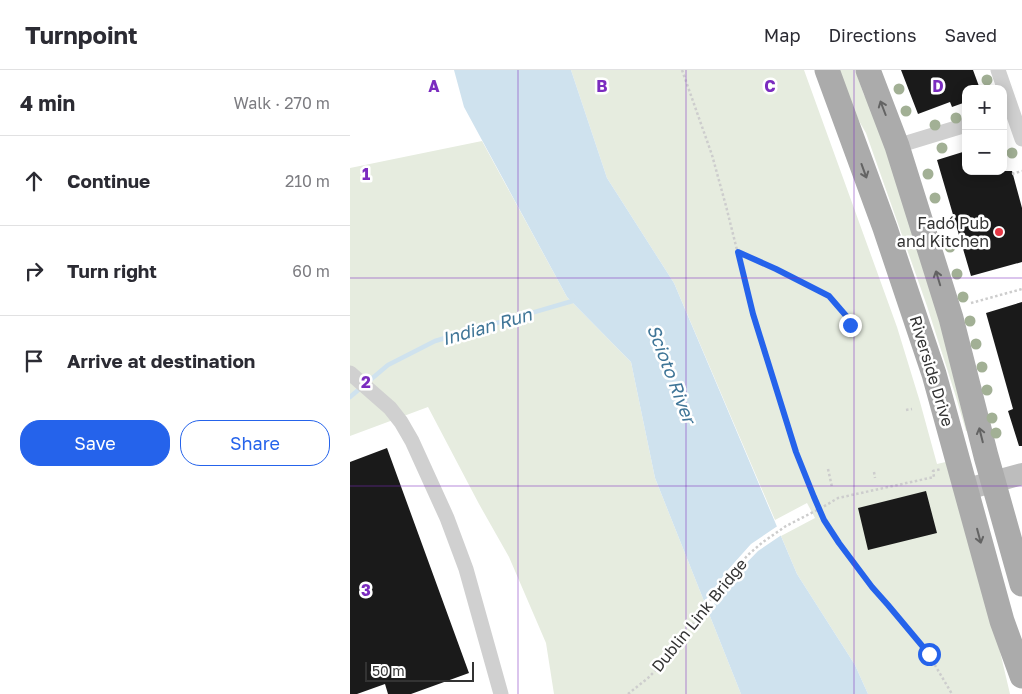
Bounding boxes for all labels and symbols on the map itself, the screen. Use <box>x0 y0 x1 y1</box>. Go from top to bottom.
text: A <box>428 76 440 96</box>
text: B <box>596 76 608 96</box>
text: C <box>764 76 776 96</box>
text: D <box>932 76 944 96</box>
one-way arrow <box>878 101 887 116</box>
one-way arrow <box>860 162 869 178</box>
text: 1 <box>362 164 370 184</box>
place label: Fadó Pub and Kitchen <box>897 213 989 251</box>
marker: Fadó Pub and Kitchen <box>993 226 1005 238</box>
one-way arrow <box>933 270 943 286</box>
water label: Indian Run <box>439 303 535 349</box>
street label: Riverside Drive <box>906 313 958 429</box>
route end <box>839 314 862 337</box>
water label: Scioto River <box>643 321 702 429</box>
text: 2 <box>361 372 371 392</box>
one-way arrow <box>975 427 985 443</box>
one-way arrow <box>975 528 985 544</box>
street label: Dublin Link Bridge <box>647 554 751 676</box>
text: 3 <box>361 580 371 600</box>
route start <box>918 643 941 666</box>
scale bar <box>365 659 474 682</box>

